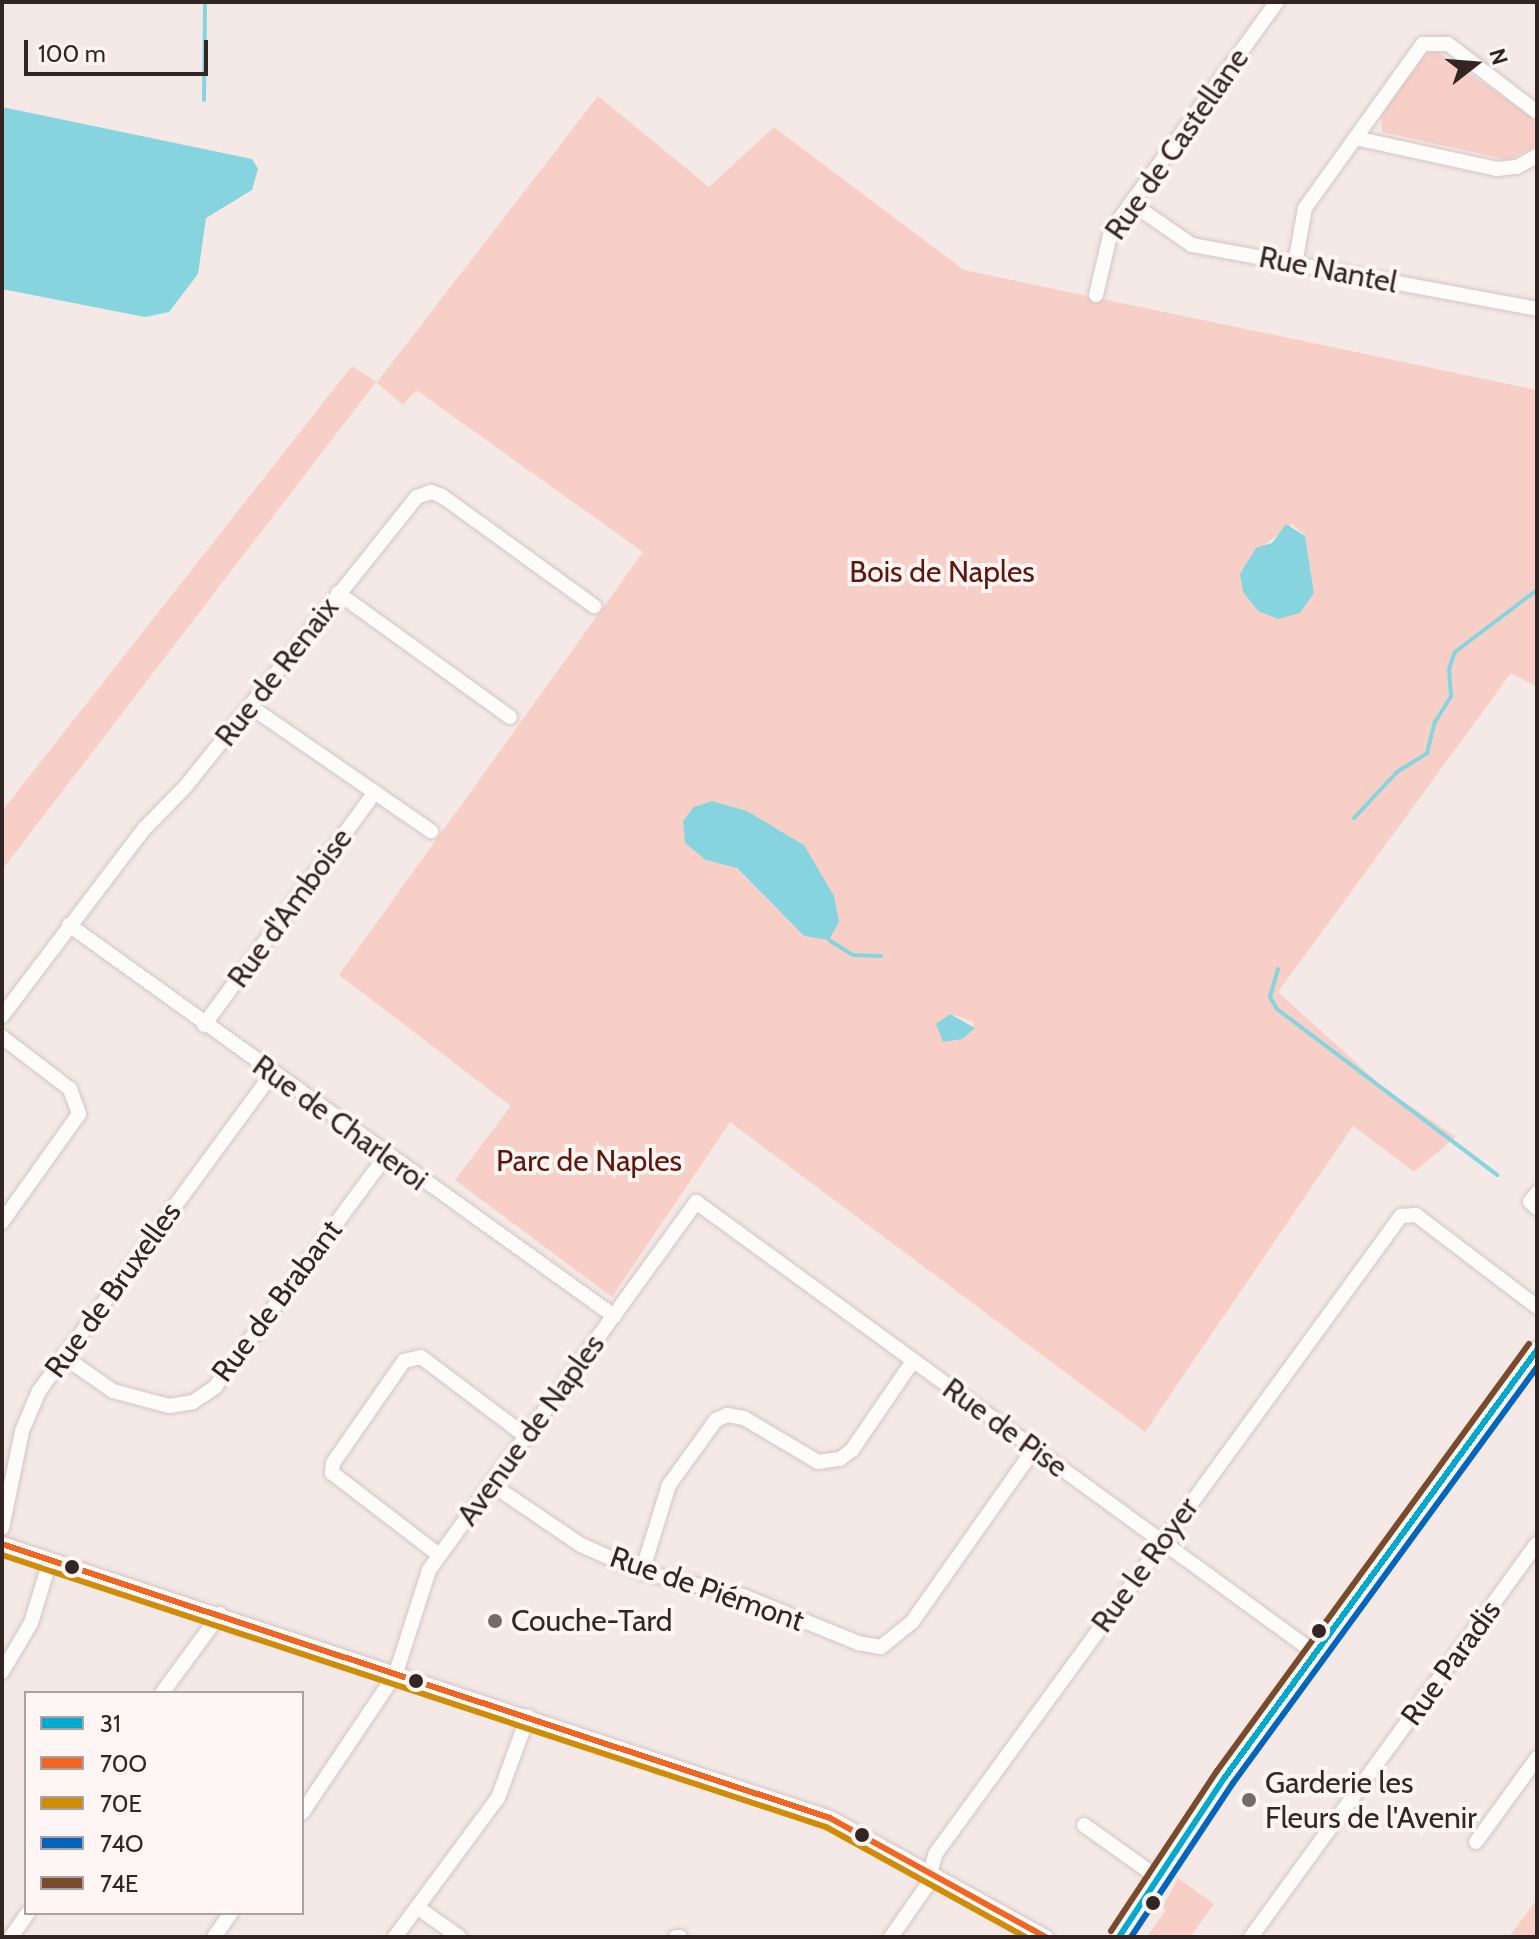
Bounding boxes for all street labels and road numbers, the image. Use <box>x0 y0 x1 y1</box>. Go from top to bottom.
street label: Rue de Castellane <box>1098 41 1256 247</box>
street label: Rue Nantel <box>1256 239 1400 301</box>
street label: Rue de Renaix <box>208 590 346 754</box>
street label: Rue d'Amboise <box>220 821 360 995</box>
street label: Rue de Charleroi <box>246 1048 434 1198</box>
street label: Rue de Bruxelles <box>37 1195 189 1385</box>
street label: Rue de Brabant <box>204 1213 350 1389</box>
street label: Avenue de Naples <box>450 1327 612 1533</box>
street label: Rue de Pise <box>936 1371 1074 1485</box>
street label: Rue le Royer <box>1084 1491 1206 1639</box>
street label: Rue de Piémont <box>605 1539 809 1639</box>
street label: Rue Paradis <box>1394 1593 1508 1733</box>

